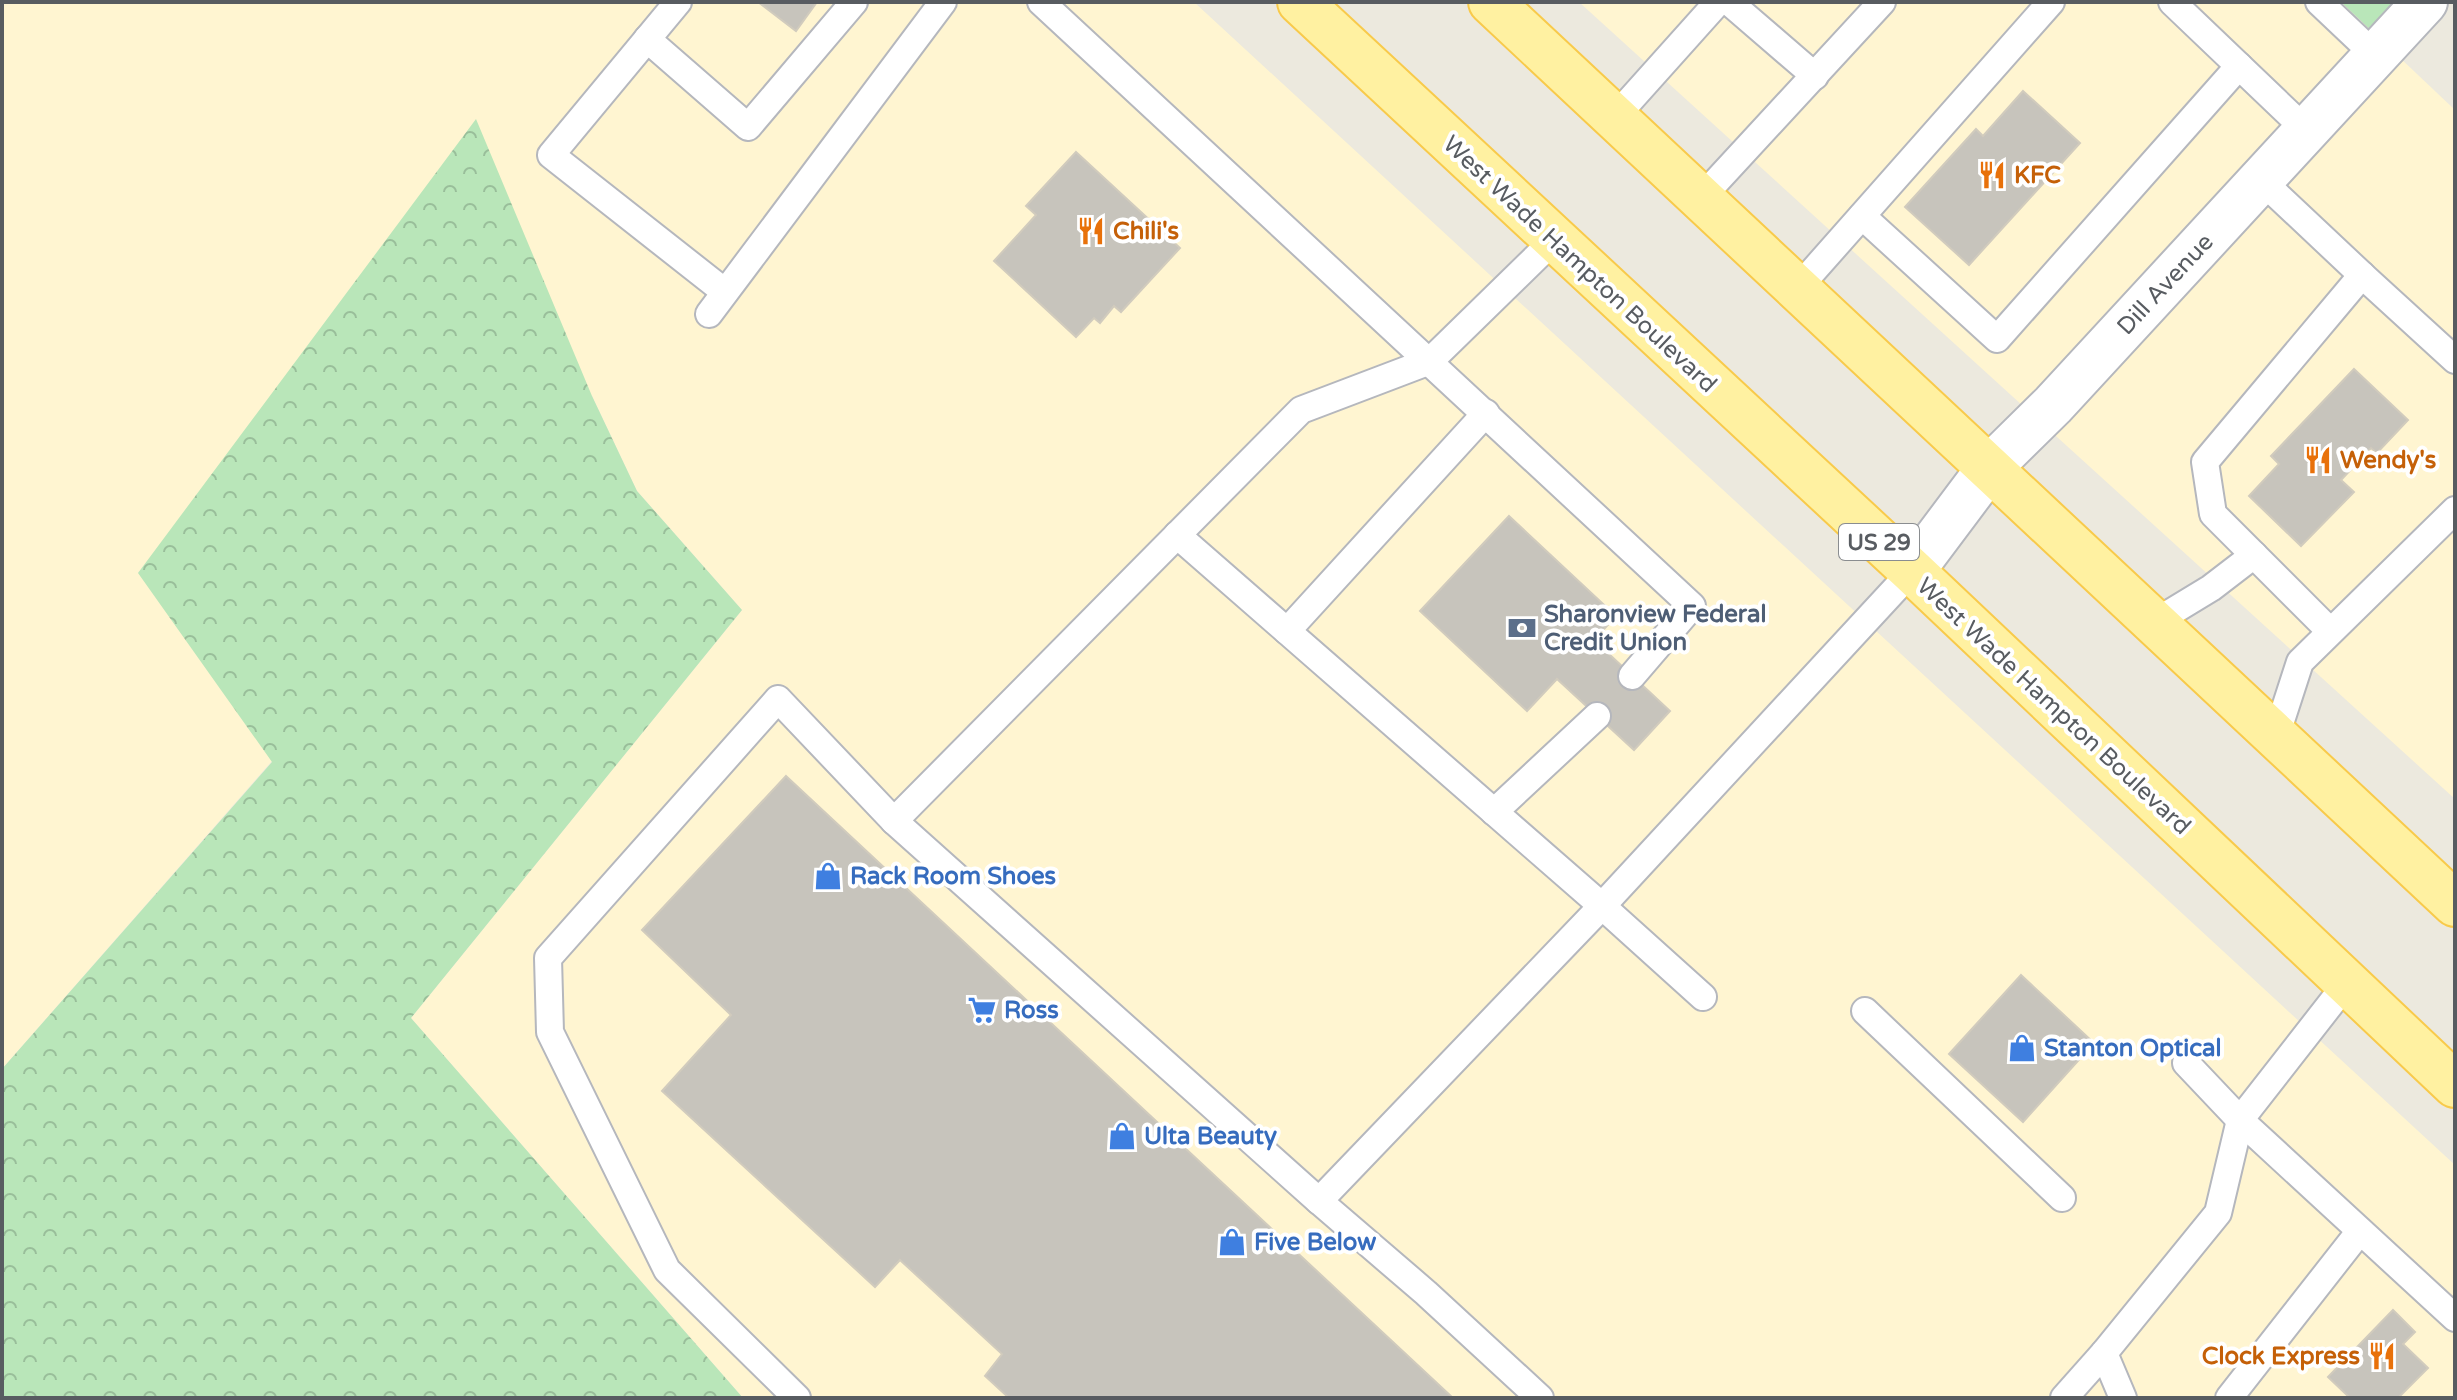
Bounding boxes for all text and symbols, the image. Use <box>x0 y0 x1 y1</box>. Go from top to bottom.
street label: West Wade Hampton Boulevard <box>1437 130 1723 399</box>
restaurant icon: KFC <box>1977 160 2007 190</box>
place label: KFC <box>2014 161 2061 190</box>
restaurant icon: Chili's <box>1076 216 1106 246</box>
place label: Chili's <box>1113 217 1179 246</box>
street label: Dill Avenue <box>2111 228 2220 341</box>
restaurant icon: Wendy's <box>2303 445 2333 475</box>
place label: Wendy's <box>2340 446 2436 475</box>
road number: US 29 <box>1839 524 1919 560</box>
street label: West Wade Hampton Boulevard <box>1911 572 2197 841</box>
place label: Sharonview Federal Credit Union <box>1544 600 1767 657</box>
bank icon: Sharonview Federal Credit Union <box>1507 613 1537 643</box>
shop icon: Rack Room Shoes <box>813 861 843 891</box>
place label: Rack Room Shoes <box>850 862 1056 891</box>
supermarket icon: Ross <box>967 995 997 1025</box>
place label: Ross <box>1004 996 1059 1025</box>
shop icon: Stanton Optical <box>2007 1033 2037 1063</box>
place label: Stanton Optical <box>2044 1034 2221 1063</box>
shop icon: Ulta Beauty <box>1107 1121 1137 1151</box>
place label: Ulta Beauty <box>1144 1122 1277 1151</box>
shop icon: Five Below <box>1217 1227 1247 1257</box>
place label: Five Below <box>1254 1228 1376 1257</box>
restaurant icon: Clock Express <box>2367 1341 2397 1371</box>
place label: Clock Express <box>2202 1342 2360 1371</box>

